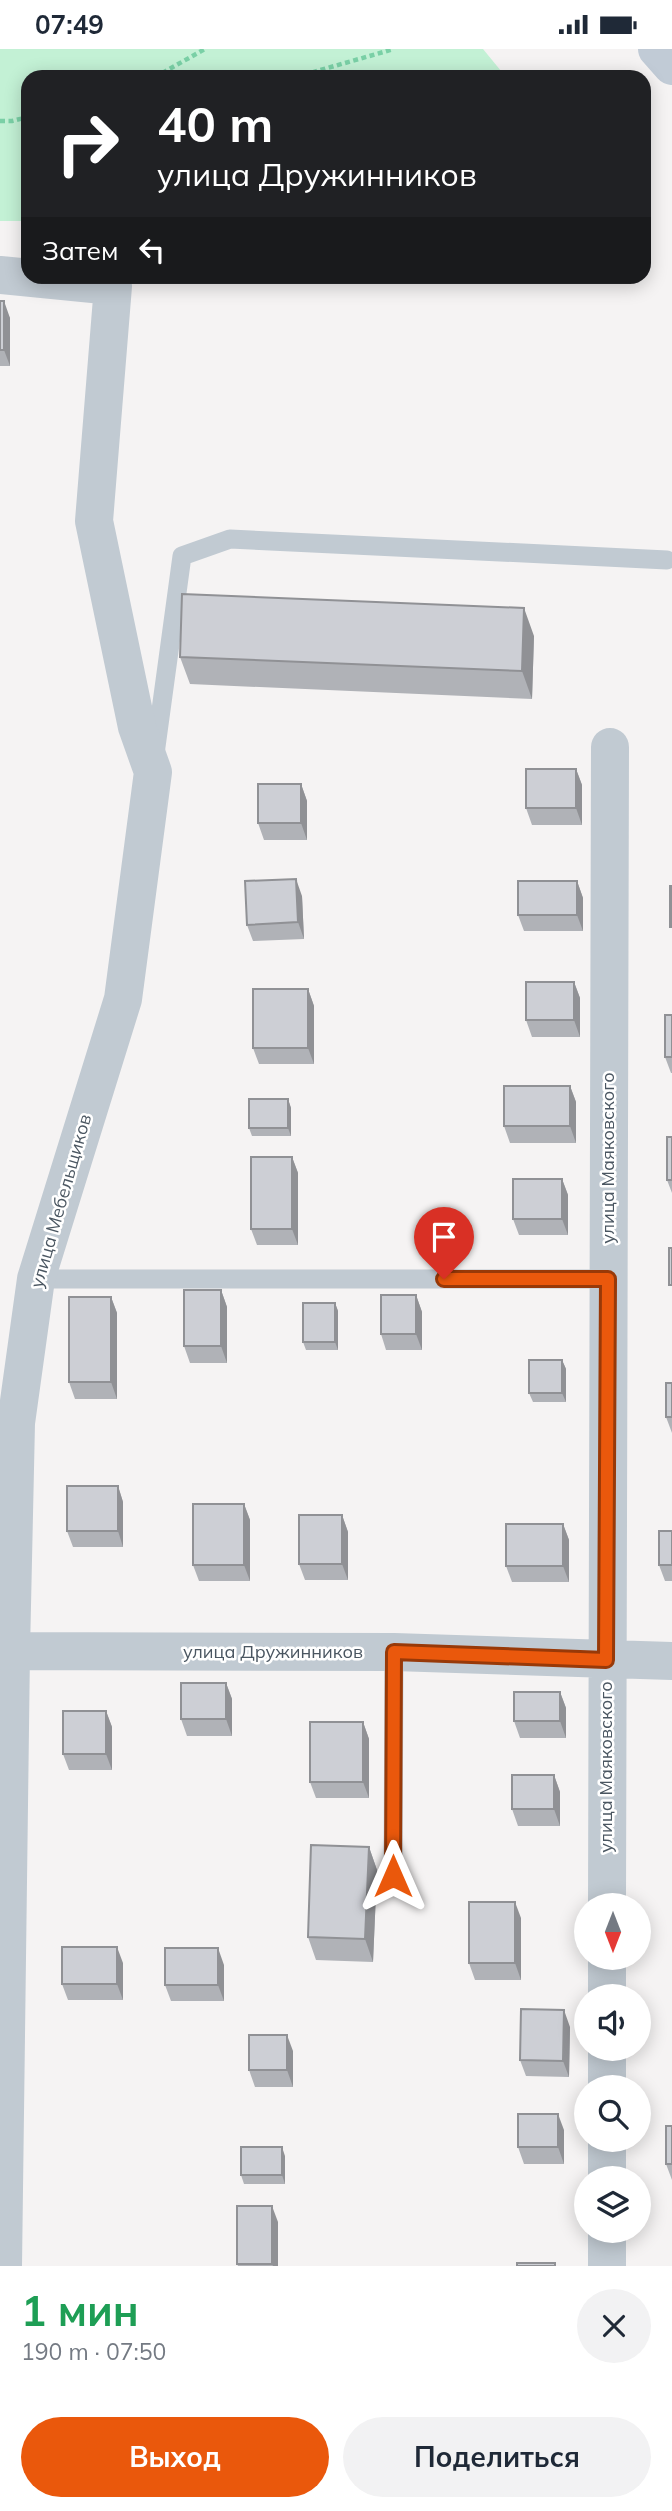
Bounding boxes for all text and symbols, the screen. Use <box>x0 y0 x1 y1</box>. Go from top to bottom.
text: 07:49 <box>35 8 104 41</box>
text: 40 m <box>157 93 273 154</box>
icon: right <box>42 98 133 189</box>
text: улица Дружинников <box>157 154 477 194</box>
icon: left <box>133 231 171 269</box>
text: Затем <box>42 234 119 267</box>
street label: улица Маяковского <box>596 1072 619 1244</box>
street label: улица Мебельщиков <box>25 1111 96 1290</box>
pin <box>414 1207 474 1279</box>
icon: arrive <box>425 1218 463 1256</box>
street label: улица Дружинников <box>183 1640 363 1663</box>
street label: улица Маяковского <box>594 1681 617 1853</box>
position arrow <box>356 1839 430 1913</box>
north arrow <box>574 1893 651 1971</box>
map controls <box>574 1893 651 2243</box>
button: sound <box>574 1984 651 2061</box>
button: search <box>574 2075 651 2152</box>
button: layers <box>574 2166 651 2243</box>
text: 1 мин <box>21 2284 139 2337</box>
button: close <box>577 2289 651 2363</box>
text: 190 m · 07:50 <box>21 2337 166 2366</box>
button: Выход <box>21 2417 329 2497</box>
button: Поделиться <box>343 2417 651 2497</box>

